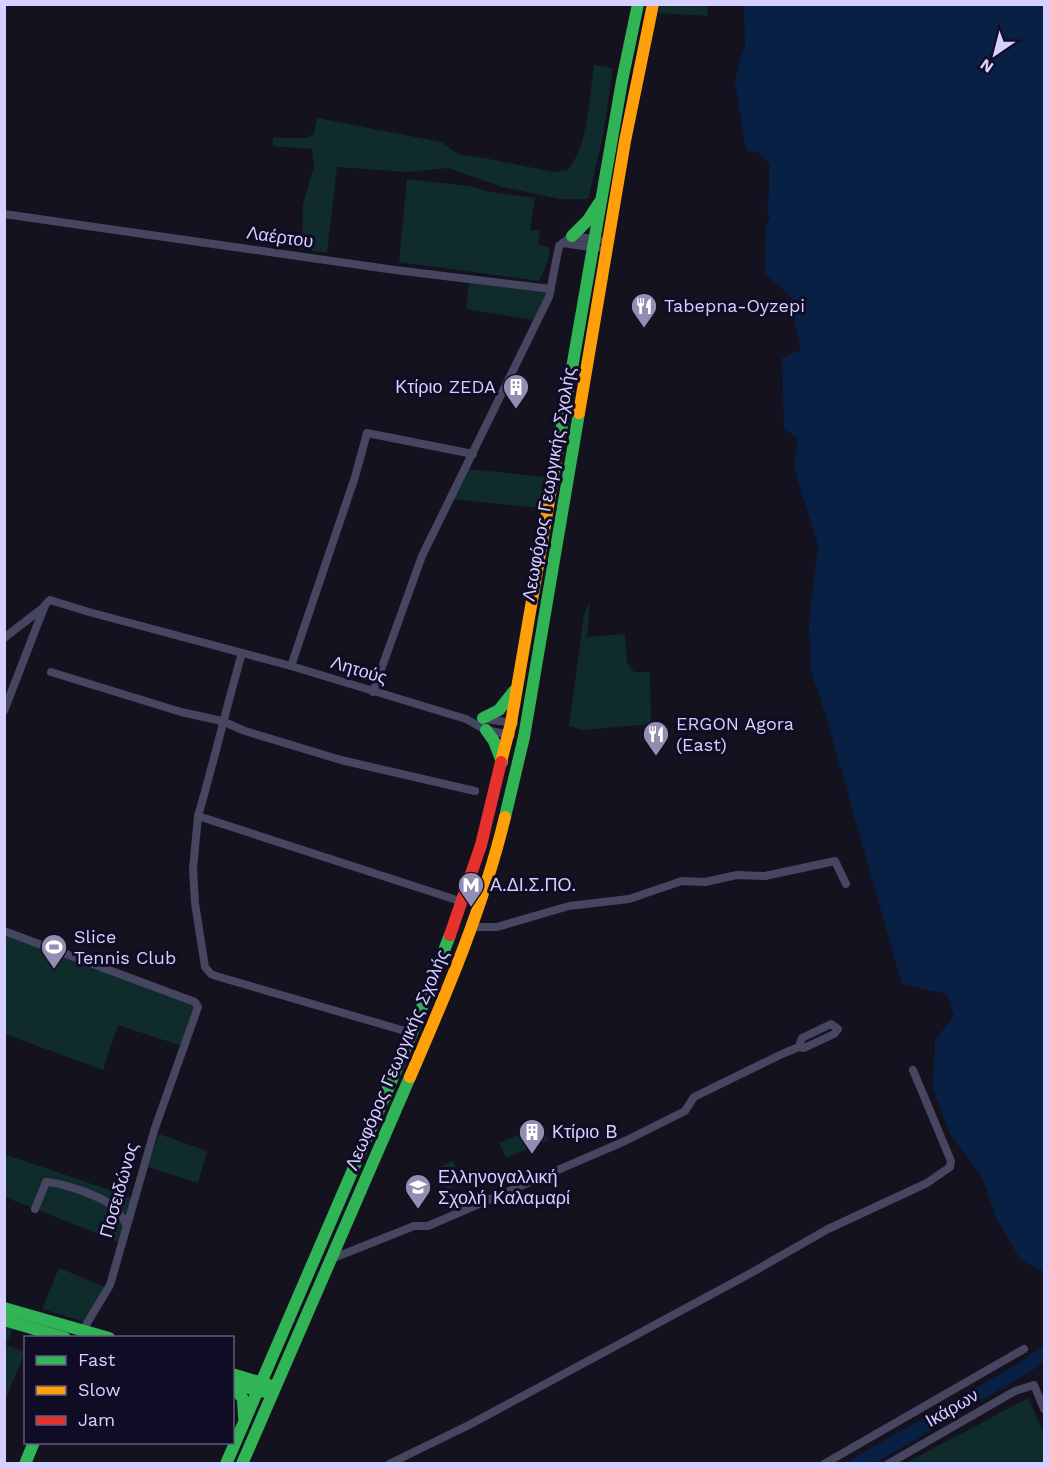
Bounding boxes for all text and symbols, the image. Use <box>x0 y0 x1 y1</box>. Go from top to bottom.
north arrow <box>965 24 1025 84</box>
text: N <box>976 55 997 77</box>
street label: Λαέρτου <box>245 221 315 252</box>
restaurant icon: Tabepna-Oyzepi <box>629 291 659 329</box>
place label: Tabepna-Oyzepi <box>664 295 805 316</box>
street label: Λεωφόρος Γεωργικής Σχολής <box>518 365 580 603</box>
building icon: Κτίριο ZEDA <box>501 372 531 410</box>
place label: Κτίριο ZEDA <box>395 376 496 397</box>
street label: Λητούς <box>329 651 390 688</box>
place label: ERGON Agora (East) <box>676 713 794 755</box>
restaurant icon: ERGON Agora (East) <box>641 719 671 757</box>
metro station icon: Α.ΔΙ.Σ.ΠΟ. <box>456 870 486 908</box>
place label: Α.ΔΙ.Σ.ΠΟ. <box>490 874 576 895</box>
place label: Slice Tennis Club <box>74 926 176 968</box>
sports icon: Slice Tennis Club <box>39 932 69 970</box>
street label: Λεωφόρος Γεωργικής Σχολής <box>341 946 453 1173</box>
building icon: Κτίριο Β <box>517 1117 547 1155</box>
place label: Κτίριο Β <box>552 1121 618 1142</box>
street label: Ποσειδώνος <box>95 1140 142 1240</box>
place label: Ελληνογαλλική Σχολή Καλαμαρί <box>438 1166 570 1208</box>
school or university icon: Ελληνογαλλική Σχολή Καλαμαρί <box>403 1172 433 1210</box>
legend <box>24 1336 234 1444</box>
text: Fast <box>78 1349 116 1370</box>
text: Slow <box>78 1379 121 1400</box>
street label: Ικάρων <box>922 1384 982 1431</box>
text: Jam <box>78 1409 115 1430</box>

